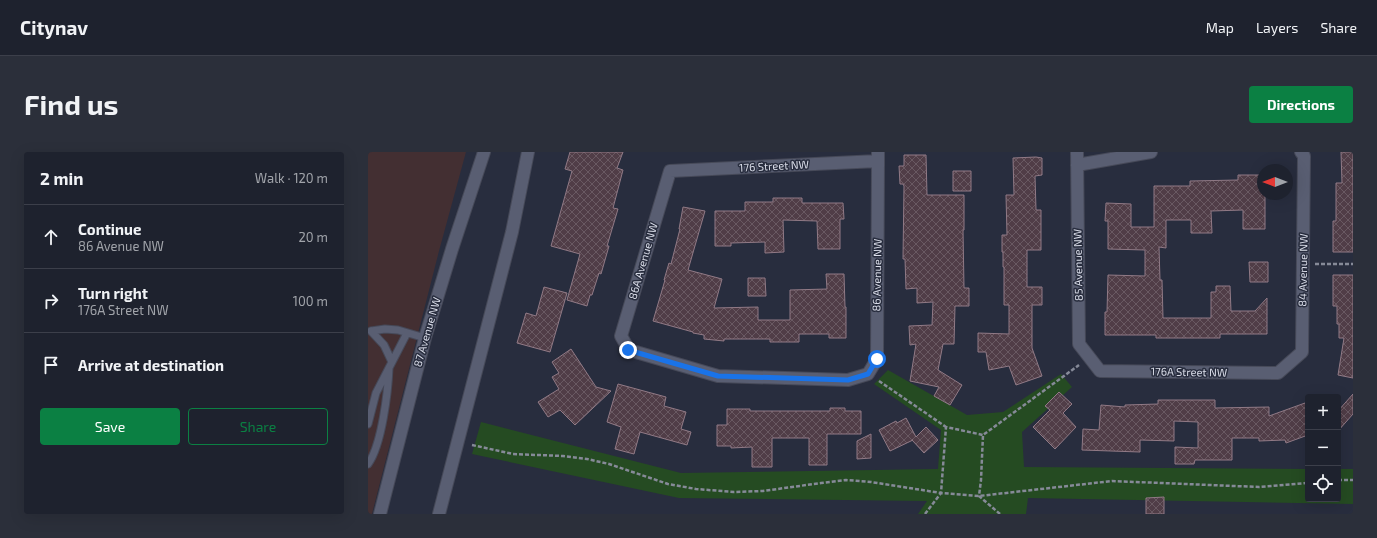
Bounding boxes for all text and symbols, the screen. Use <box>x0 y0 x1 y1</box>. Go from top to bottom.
text: Citynav <box>20 16 88 39</box>
text: Map <box>1206 19 1234 36</box>
text: Layers <box>1256 19 1298 36</box>
text: Share <box>1320 19 1357 36</box>
button: Directions <box>1249 86 1353 123</box>
text: Find us <box>24 87 118 121</box>
street label: 176 Street NW <box>739 157 810 174</box>
north arrow <box>1257 164 1293 200</box>
text: 2 min <box>40 168 83 188</box>
text: Walk · 120 m <box>255 170 328 186</box>
text: Continue <box>78 220 141 238</box>
street label: 86A Avenue NW <box>625 220 660 301</box>
icon: ahead <box>40 226 62 248</box>
street label: 85 Avenue NW <box>1070 228 1085 301</box>
text: 20 m <box>299 229 328 245</box>
street label: 84 Avenue NW <box>1295 233 1310 307</box>
text: 86 Avenue NW <box>78 238 164 254</box>
street label: 86 Avenue NW <box>869 238 884 311</box>
text: Turn right <box>78 284 148 302</box>
icon: right <box>40 290 62 312</box>
text: 100 m <box>293 293 328 309</box>
street label: 87 Avenue NW <box>410 295 443 368</box>
text: 176A Street NW <box>78 302 168 318</box>
route end <box>619 341 637 359</box>
route start <box>868 350 886 368</box>
icon: arrive <box>40 354 62 376</box>
text: Arrive at destination <box>78 356 224 374</box>
street label: 176A Street NW <box>1151 364 1228 379</box>
map controls <box>1305 394 1341 502</box>
button: + <box>1305 394 1341 430</box>
button: Save <box>40 408 180 445</box>
button: Share <box>188 408 328 445</box>
button: − <box>1305 430 1341 466</box>
button: locate <box>1305 466 1341 502</box>

